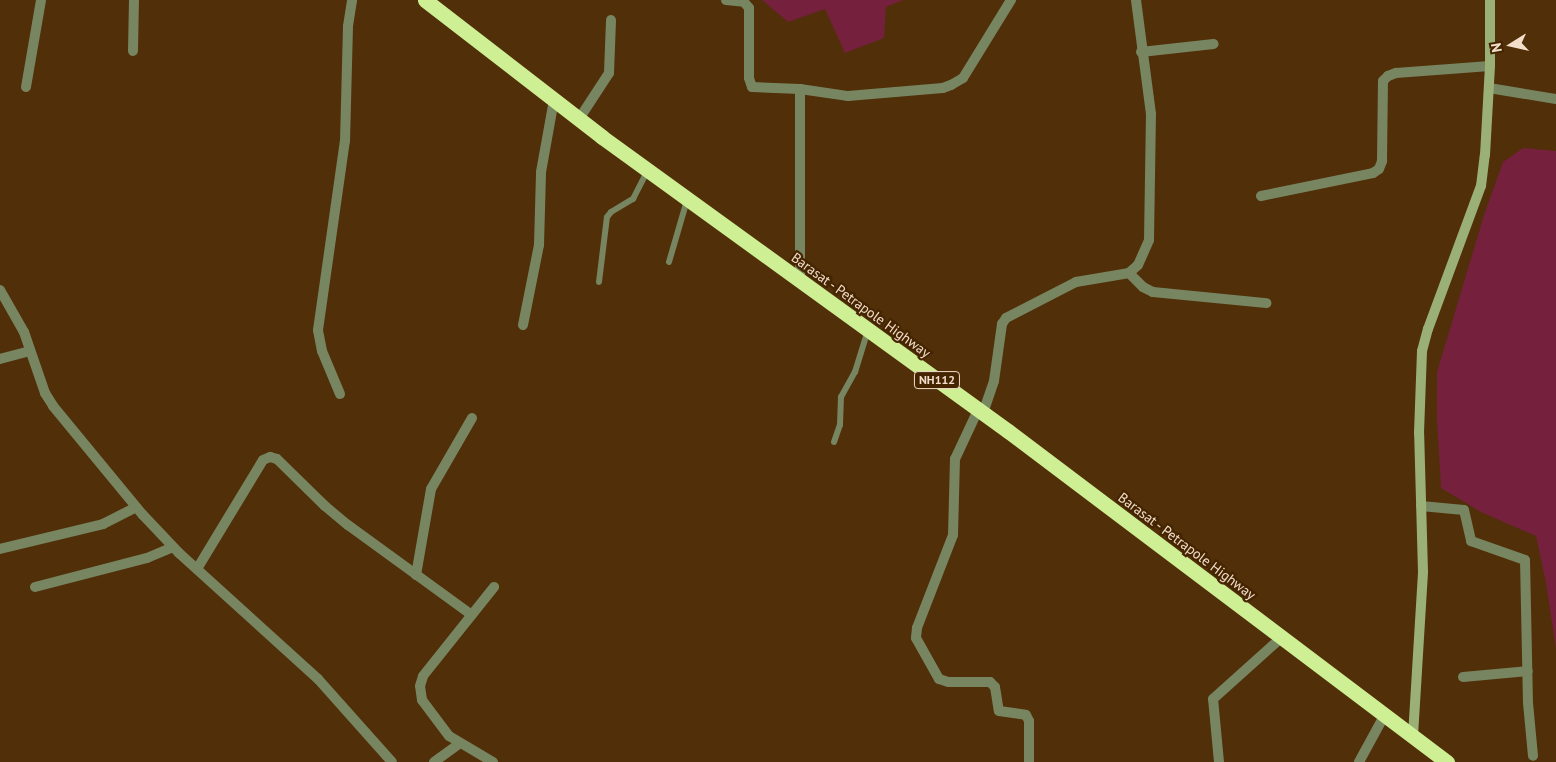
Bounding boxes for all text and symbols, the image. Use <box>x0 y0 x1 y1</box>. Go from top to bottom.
north arrow <box>1486 20 1536 70</box>
text: N <box>1487 42 1506 54</box>
street label: Barasat - Petrapole Highway <box>787 248 935 362</box>
road number: NH112 <box>913 370 961 390</box>
street label: Barasat - Petrapole Highway <box>1114 488 1260 604</box>

